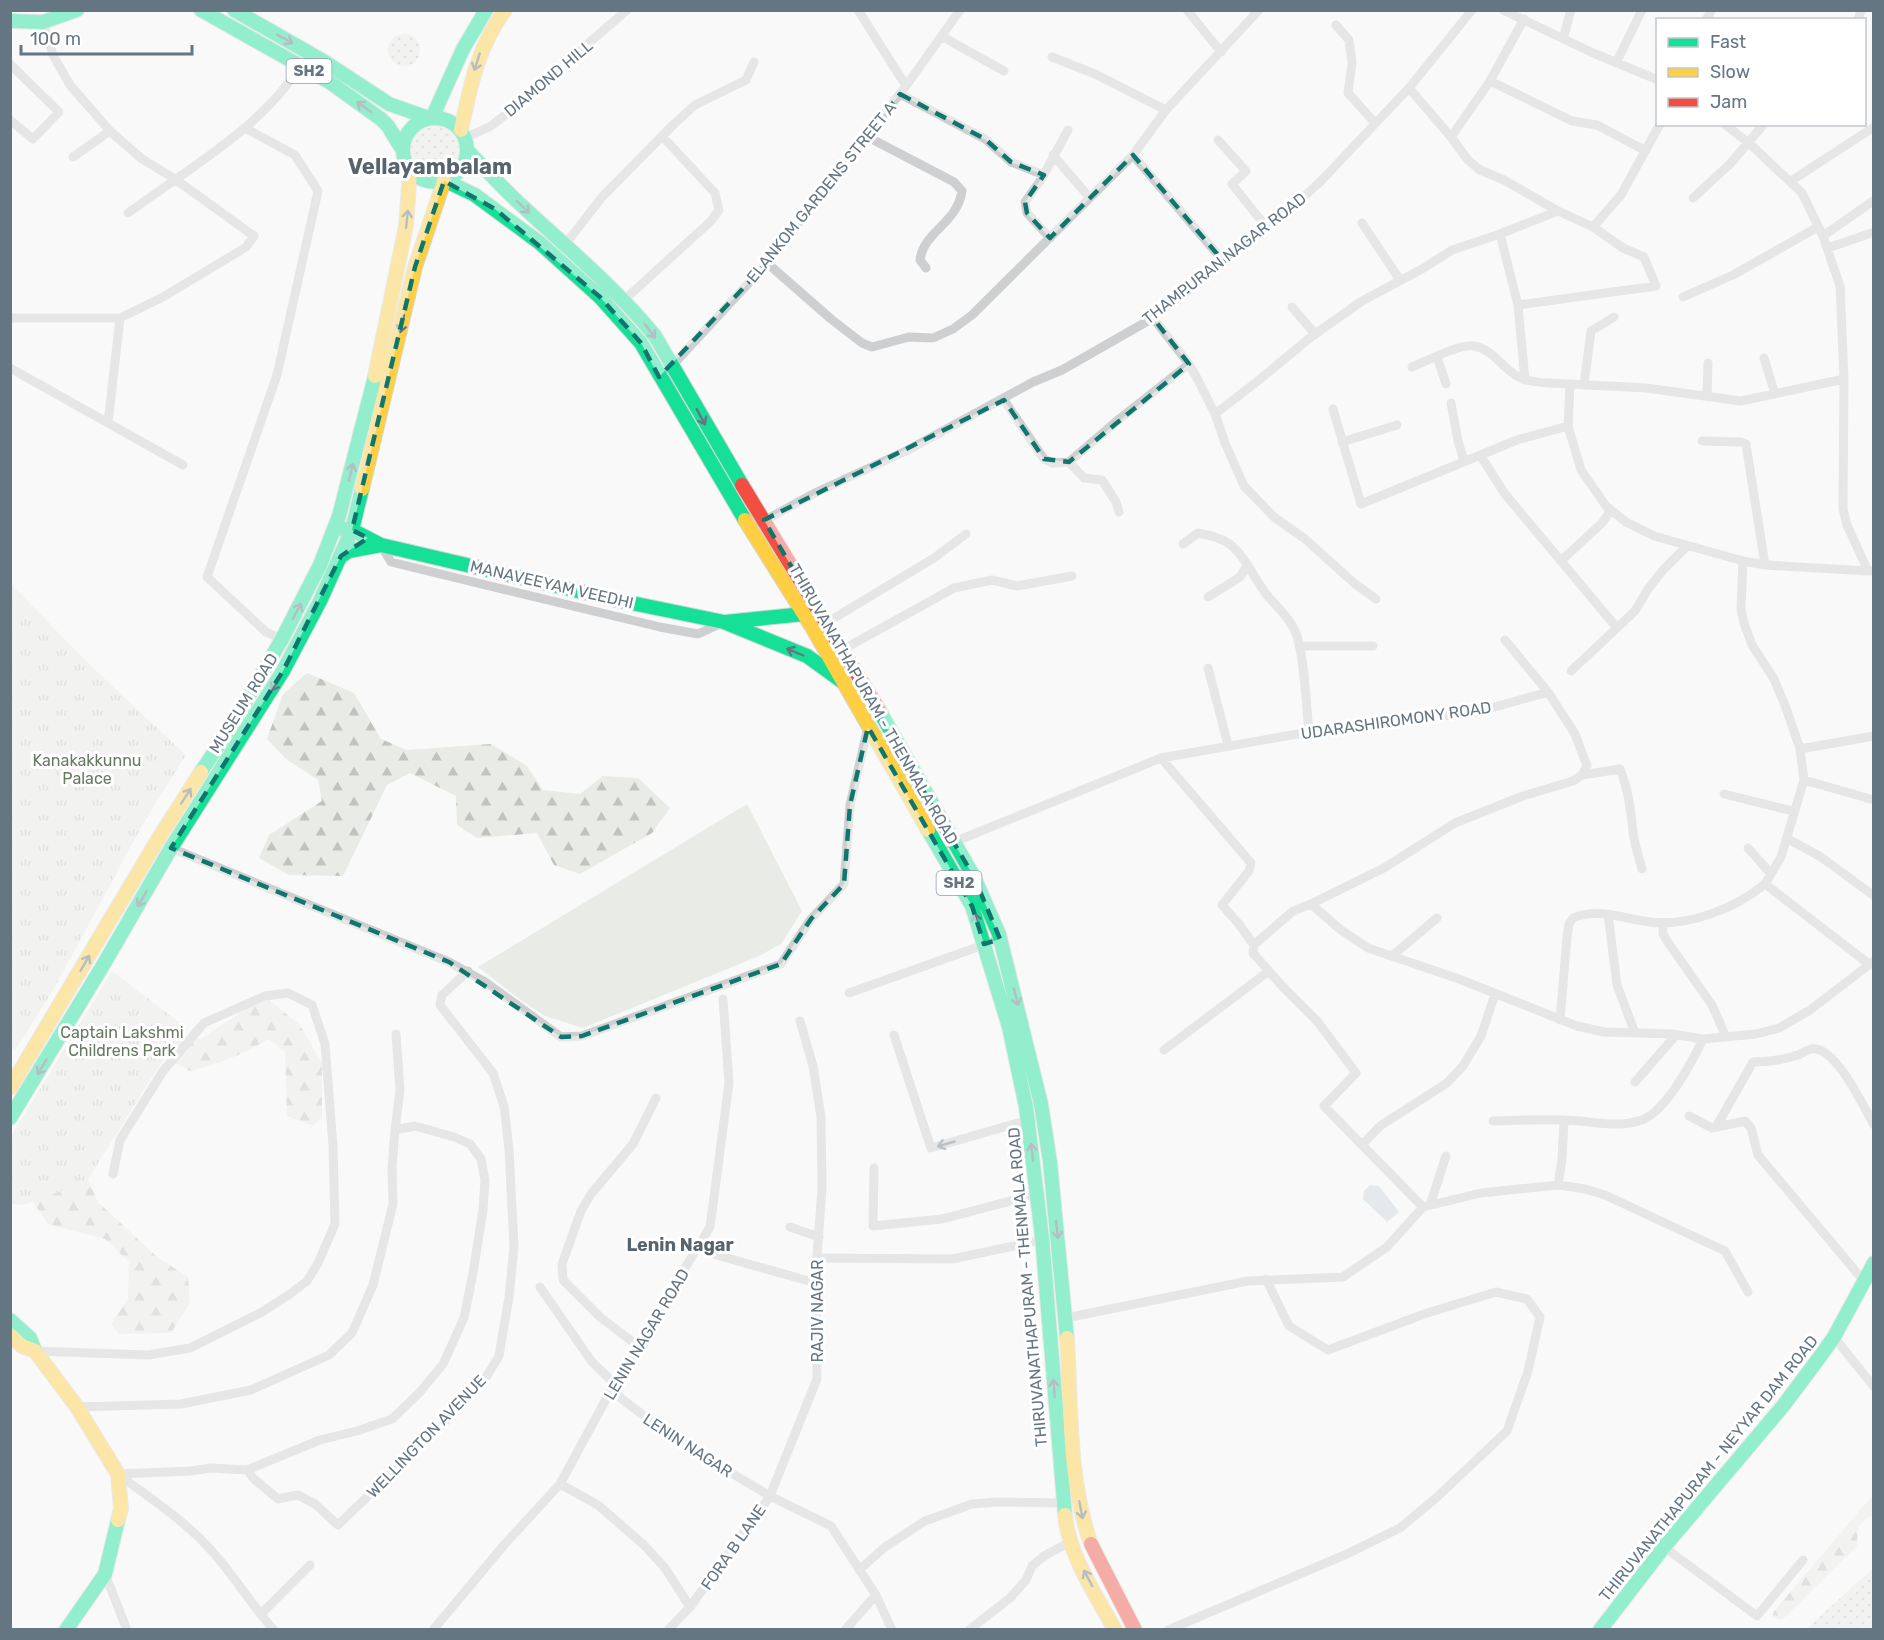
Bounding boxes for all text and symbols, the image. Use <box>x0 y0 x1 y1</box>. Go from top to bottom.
scale bar <box>21 18 192 56</box>
legend <box>1656 18 1866 126</box>
text: 100 m <box>30 28 81 50</box>
text: Fast <box>1710 31 1746 53</box>
one-way arrow <box>276 33 293 45</box>
street label: DIAMOND HILL <box>500 36 596 121</box>
one-way arrow <box>471 52 482 71</box>
road number: SH2 <box>286 59 332 83</box>
text: Slow <box>1710 61 1750 83</box>
text: Jam <box>1710 91 1747 113</box>
street label: ELANKOM GARDENS STREET A <box>743 98 900 286</box>
one-way arrow <box>356 101 372 113</box>
district label: Vellayambalam <box>348 153 512 180</box>
street label: THAMPURAN NAGAR ROAD <box>1139 189 1310 328</box>
one-way arrow <box>515 199 530 214</box>
one-way arrow <box>402 210 413 230</box>
one-way arrow <box>396 314 408 333</box>
one-way arrow <box>644 323 657 339</box>
one-way arrow <box>695 408 707 425</box>
one-way arrow <box>345 463 357 482</box>
street label: MANAVEEYAM VEEDHI <box>468 556 635 613</box>
street label: THIRUVANATHAPURAM - THENMALA ROAD <box>785 561 962 848</box>
one-way arrow <box>291 603 303 620</box>
one-way arrow <box>787 646 805 657</box>
street label: MUSEUM ROAD <box>205 650 282 757</box>
one-way arrow <box>269 674 281 691</box>
street label: UDARASHIROMONY ROAD <box>1300 698 1493 743</box>
park label: Kanakakkunnu Palace <box>33 751 141 788</box>
one-way arrow <box>181 788 193 805</box>
road number: SH2 <box>936 871 982 895</box>
one-way arrow <box>136 890 148 907</box>
one-way arrow <box>971 913 982 932</box>
one-way arrow <box>80 955 92 972</box>
one-way arrow <box>1011 987 1022 1006</box>
park label: Captain Lakshmi Childrens Park <box>60 1023 184 1060</box>
one-way arrow <box>36 1058 48 1075</box>
street label: THIRUVANATHAPURAM - THENMALA ROAD <box>1004 1126 1051 1448</box>
one-way arrow <box>937 1138 956 1150</box>
one-way arrow <box>1026 1142 1037 1162</box>
one-way arrow <box>1052 1220 1063 1239</box>
district label: Lenin Nagar <box>626 1234 734 1256</box>
street label: RAJIV NAGAR <box>808 1259 827 1363</box>
street label: LENIN NAGAR ROAD <box>600 1265 693 1403</box>
street label: THIRUVANATHAPURAM - NEYYAR DAM ROAD <box>1595 1331 1822 1605</box>
street label: WELLINGTON AVENUE <box>363 1371 490 1502</box>
one-way arrow <box>1048 1378 1059 1398</box>
street label: LENIN NAGAR <box>639 1409 736 1481</box>
one-way arrow <box>1076 1499 1087 1519</box>
street label: FORA B LANE <box>697 1501 770 1594</box>
one-way arrow <box>1082 1569 1093 1587</box>

